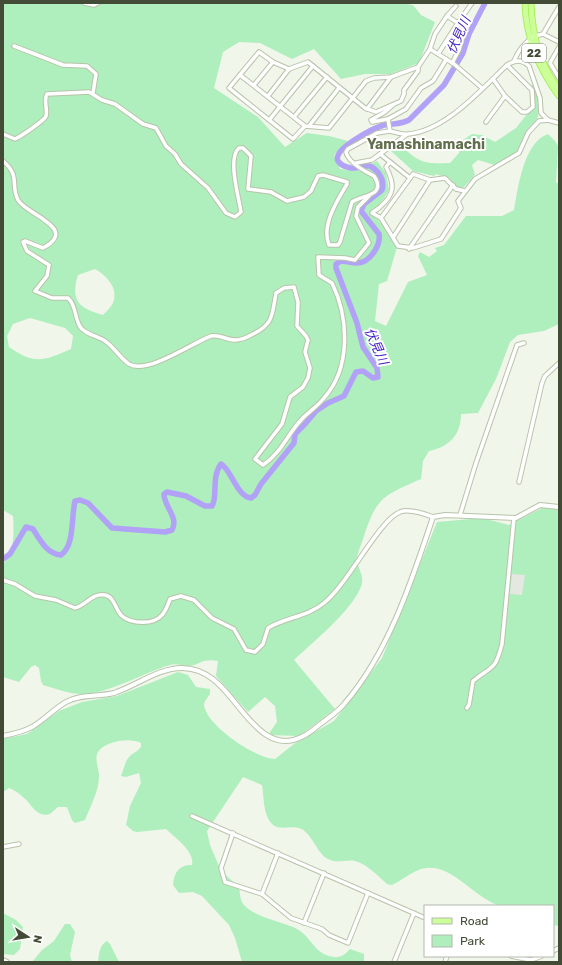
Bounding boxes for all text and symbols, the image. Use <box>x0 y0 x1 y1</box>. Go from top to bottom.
water label: 伏見川 <box>444 13 474 56</box>
road number: 22 <box>522 44 546 62</box>
district label: Yamashinamachi <box>367 136 485 153</box>
water label: 伏見川 <box>362 325 392 369</box>
legend <box>424 905 554 957</box>
text: Road <box>460 914 488 928</box>
north arrow <box>8 917 48 957</box>
text: N <box>30 934 44 944</box>
text: Park <box>460 934 486 948</box>

